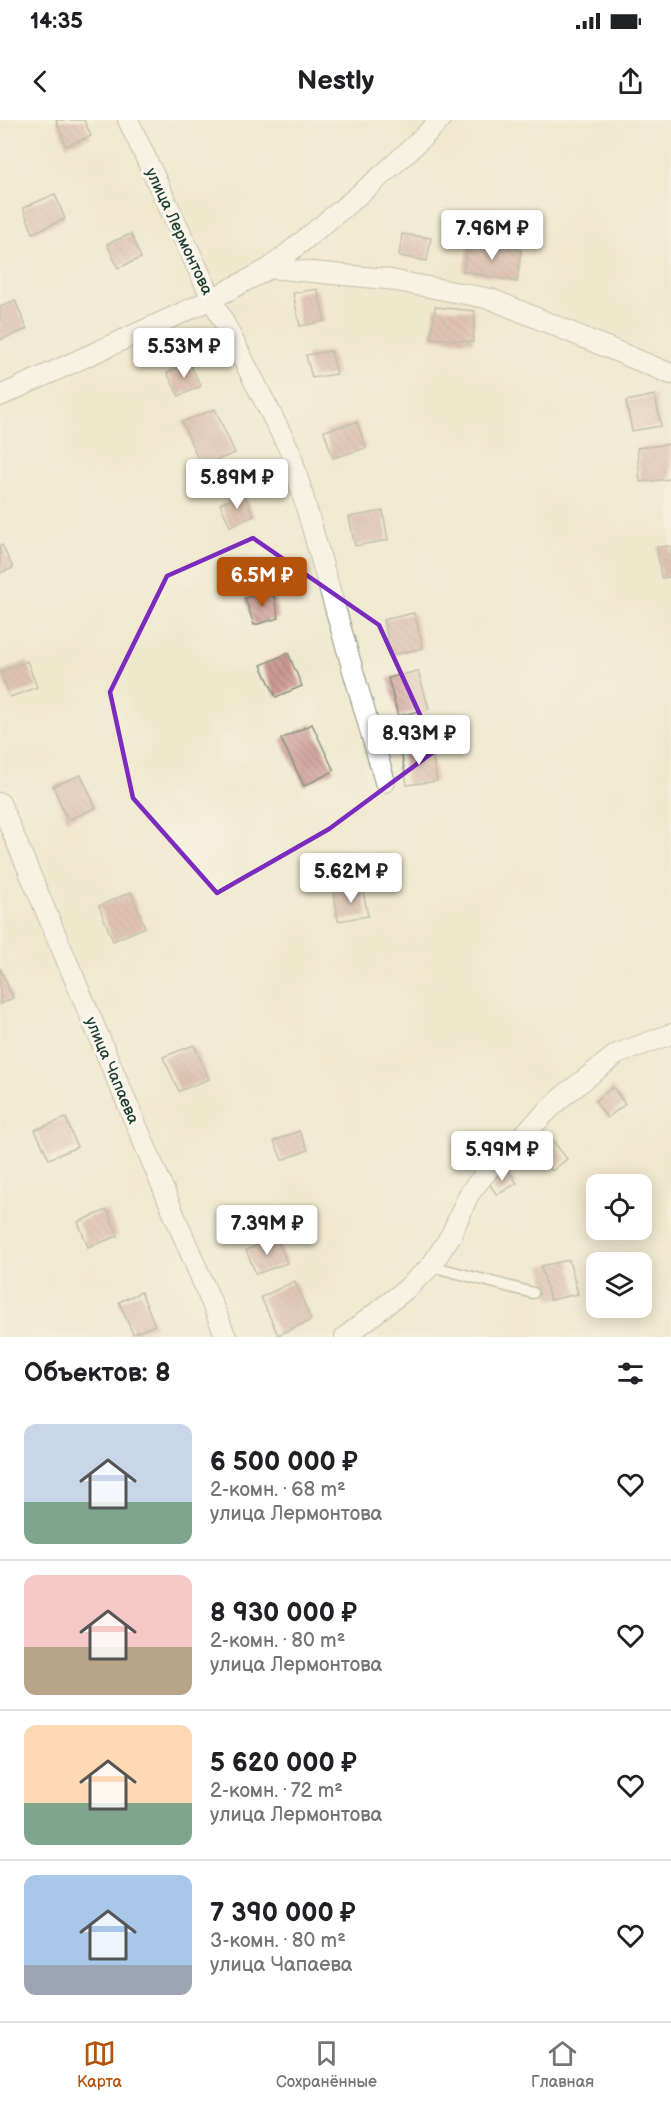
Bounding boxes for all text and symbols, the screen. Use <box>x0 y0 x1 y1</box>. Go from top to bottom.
text: 14:35 <box>30 8 83 35</box>
icon: back <box>24 65 57 98</box>
text: Nestly <box>297 65 374 97</box>
icon: share <box>614 65 647 98</box>
street label: улица Лермонтова <box>141 165 217 299</box>
pin: 7.96M ₽ <box>437 210 547 261</box>
text: 7.96M ₽ <box>455 217 529 241</box>
pin: 5.53M ₽ <box>129 328 239 379</box>
text: 5.53M ₽ <box>147 335 221 359</box>
pin: 5.89M ₽ <box>182 459 292 510</box>
text: 5.89M ₽ <box>200 466 274 490</box>
pin: 6.5M ₽ <box>213 557 311 608</box>
text: 6.5M ₽ <box>231 564 293 588</box>
pin: 8.93M ₽ <box>364 715 474 766</box>
text: 8.93M ₽ <box>382 722 456 746</box>
pin: 5.62M ₽ <box>296 853 406 904</box>
text: 5.62M ₽ <box>314 860 388 884</box>
street label: улица Чапаева <box>81 1014 143 1127</box>
pin: 5.99M ₽ <box>447 1131 557 1182</box>
text: 5.99M ₽ <box>465 1138 539 1162</box>
map controls <box>586 1174 652 1318</box>
button: locate <box>586 1174 652 1240</box>
pin: 7.39M ₽ <box>212 1205 322 1256</box>
text: 7.39M ₽ <box>230 1212 304 1236</box>
button: layers <box>586 1252 652 1318</box>
icon: filters <box>614 1357 647 1390</box>
text: Объектов: 8 <box>24 1358 171 1389</box>
text: 6 500 000 ₽ <box>210 1447 358 1478</box>
icon: home <box>72 1448 144 1520</box>
icon: heart <box>614 1468 647 1501</box>
text: 2-комн. · 68 m² <box>210 1478 346 1502</box>
text: улица Лермонтова <box>210 1502 382 1526</box>
text: 8 930 000 ₽ <box>210 1598 357 1629</box>
icon: home <box>72 1599 144 1671</box>
icon: heart <box>614 1619 647 1652</box>
text: 2-комн. · 80 m² <box>210 1629 345 1653</box>
text: улица Лермонтова <box>210 1653 382 1677</box>
text: 5 620 000 ₽ <box>210 1748 357 1779</box>
icon: home <box>72 1749 144 1821</box>
icon: heart <box>614 1769 647 1802</box>
text: 2-комн. · 72 m² <box>210 1779 343 1803</box>
text: улица Лермонтова <box>210 1803 382 1827</box>
text: 7 390 000 ₽ <box>210 1898 356 1929</box>
icon: home <box>72 1899 144 1971</box>
icon: heart <box>614 1919 647 1952</box>
text: 3-комн. · 80 m² <box>210 1929 346 1953</box>
text: улица Чапаева <box>210 1953 353 1977</box>
tab: Карта <box>77 2037 122 2092</box>
tab: Сохранённые <box>276 2037 377 2092</box>
tab: Главная <box>531 2037 594 2092</box>

